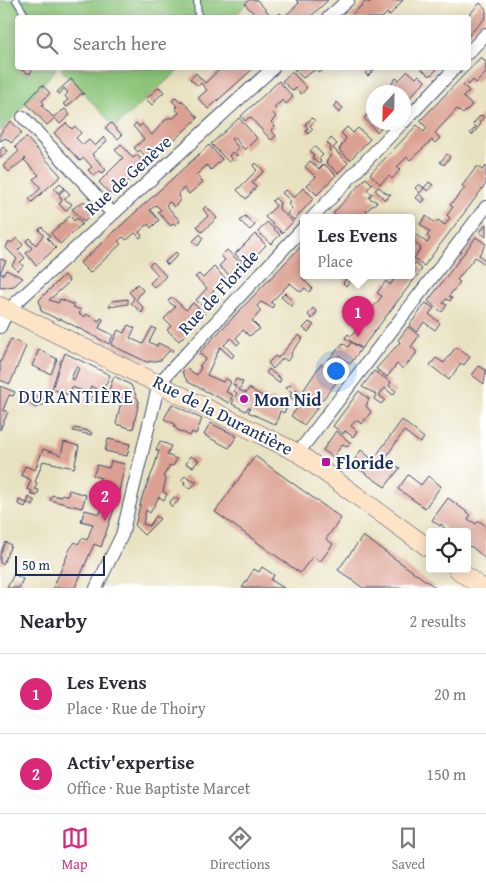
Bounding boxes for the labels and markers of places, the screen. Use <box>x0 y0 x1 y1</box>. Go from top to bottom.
pin: 1 <box>342 296 374 337</box>
place label: Mon Nid <box>254 386 322 413</box>
marker: Mon Nid <box>238 393 250 405</box>
place label: Floride <box>336 449 394 476</box>
marker: Floride <box>320 456 332 468</box>
pin: 2 <box>89 480 121 521</box>

